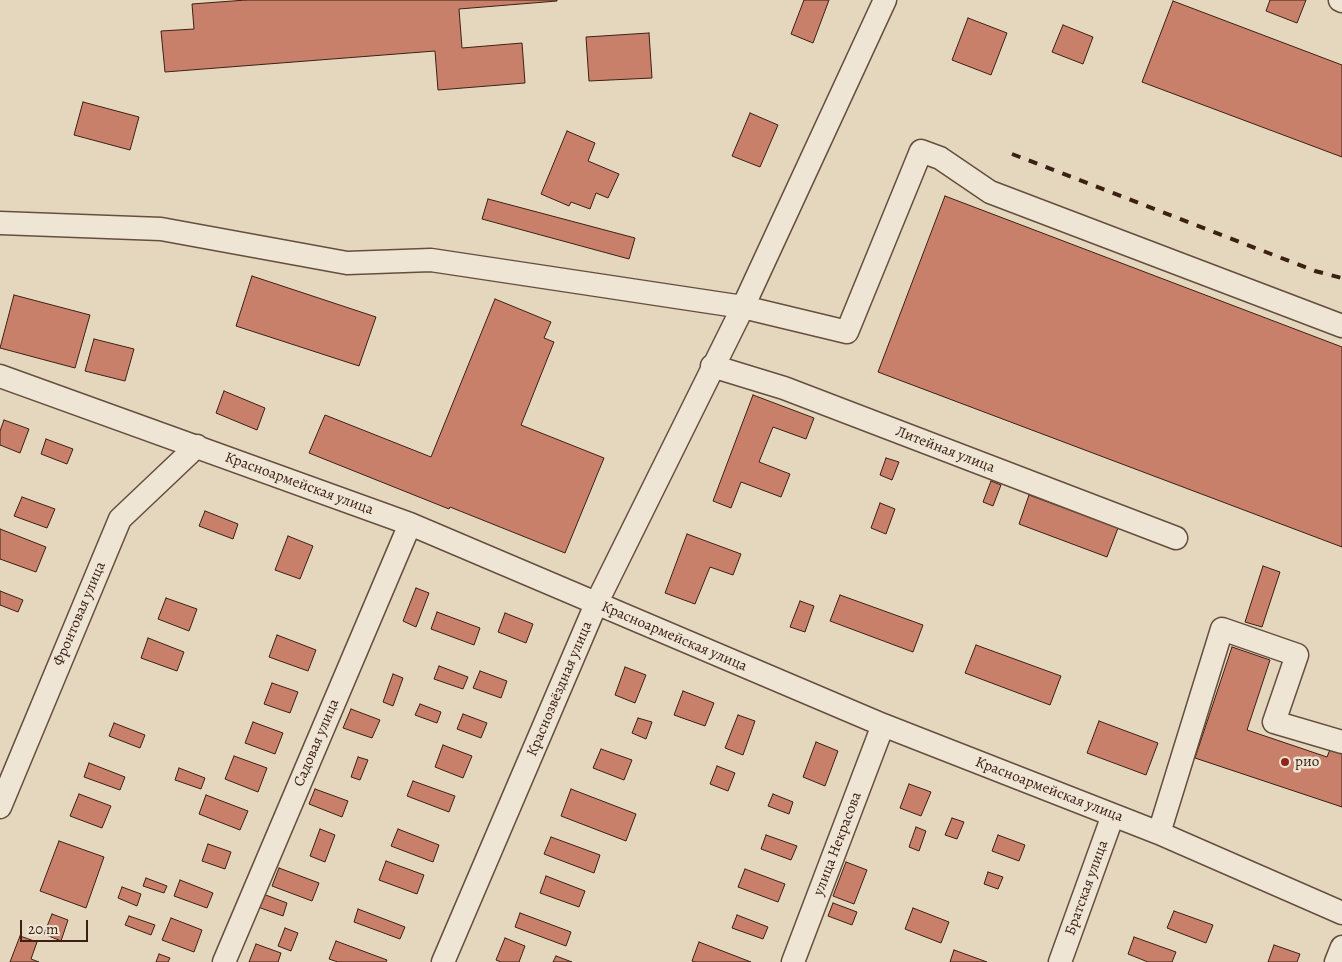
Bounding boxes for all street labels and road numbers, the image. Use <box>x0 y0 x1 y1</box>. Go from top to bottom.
street label: Литейная улица <box>893 423 997 477</box>
street label: Красноармейская улица <box>222 449 376 519</box>
street label: Фронтовая улица <box>50 559 110 669</box>
street label: Красноармейская улица <box>598 598 750 676</box>
street label: Краснозвёздная улица <box>523 619 597 759</box>
street label: Садовая улица <box>290 696 344 790</box>
street label: Красноармейская улица <box>973 754 1125 826</box>
street label: улица Некрасова <box>810 790 866 898</box>
street label: Братская улица <box>1061 838 1113 938</box>

